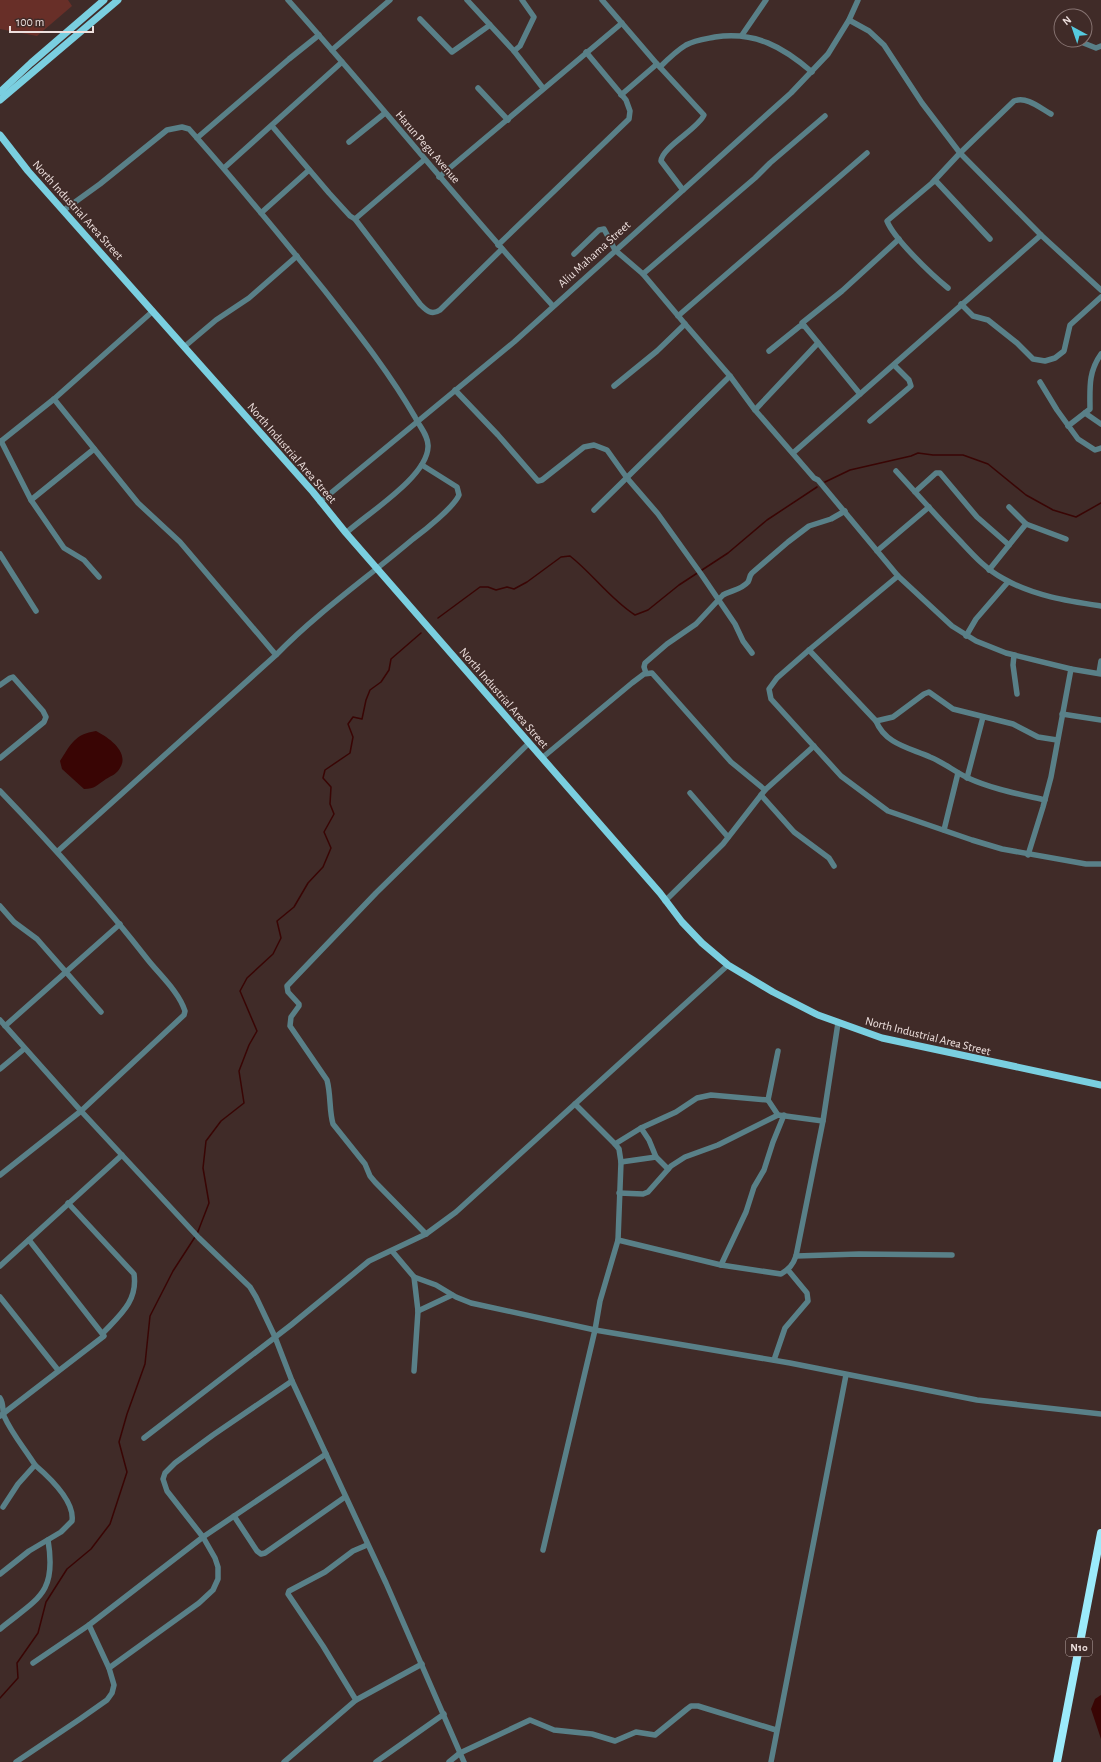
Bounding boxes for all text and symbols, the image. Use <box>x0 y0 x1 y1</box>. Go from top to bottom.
scale bar <box>10 8 93 34</box>
north arrow <box>1053 8 1093 48</box>
text: N <box>1060 14 1073 27</box>
text: 100 m <box>16 16 44 28</box>
street label: Harun Pegu Avenue <box>393 109 463 185</box>
street label: North Industrial Area Street <box>30 158 126 262</box>
street label: Aliu Mahama Street <box>555 218 633 290</box>
street label: North Industrial Area Street <box>245 400 339 506</box>
street label: North Industrial Area Street <box>457 645 551 751</box>
street label: North Industrial Area Street <box>864 1015 992 1057</box>
road number: N10 <box>1066 1638 1092 1656</box>

